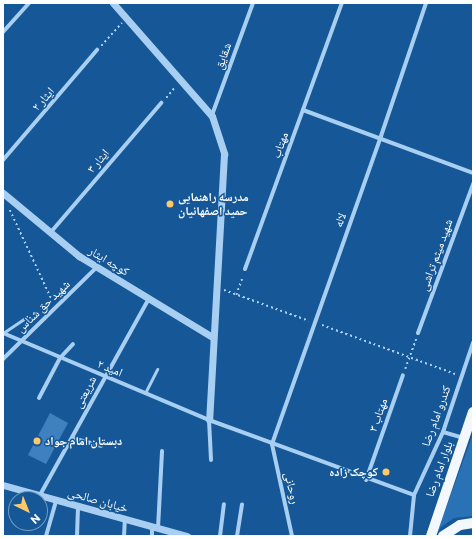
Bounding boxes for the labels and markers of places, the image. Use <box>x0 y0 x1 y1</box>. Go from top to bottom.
place label: مدرسه راهنمایی حمید اصفهانیان <box>178 190 249 218</box>
marker: مدرسه راهنمایی حمید اصفهانیان <box>165 199 175 209</box>
place label: دبستان امام جواد <box>45 434 122 448</box>
marker: دبستان امام جواد <box>32 436 42 446</box>
place label: کوچک زاده <box>329 465 378 479</box>
marker: کوچک زاده <box>381 467 391 477</box>

